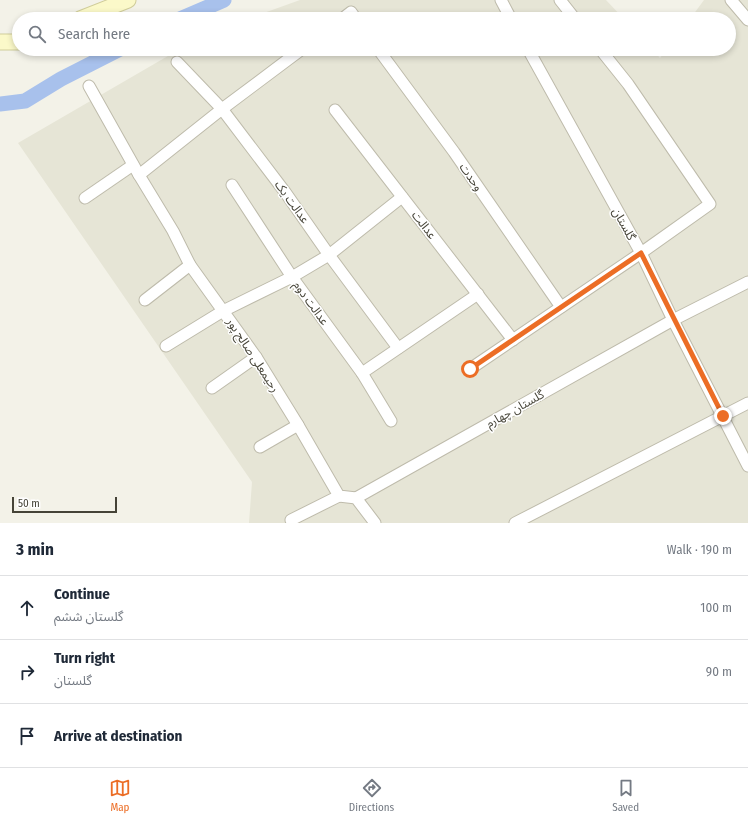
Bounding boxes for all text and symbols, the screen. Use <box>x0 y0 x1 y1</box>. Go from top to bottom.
search box <box>12 12 736 56</box>
icon: search <box>26 23 48 45</box>
text: Search here <box>58 25 130 43</box>
street label: وحدت <box>456 160 486 194</box>
street label: عدالت یک <box>272 178 312 226</box>
street label: گلستان <box>609 205 639 244</box>
street label: عدالت <box>409 208 439 242</box>
street label: عدالت دوم <box>289 278 332 329</box>
street label: رحیمعلی صالح پور <box>222 314 282 396</box>
route start <box>461 360 479 378</box>
street label: گلستان چهارم <box>484 387 548 432</box>
route end <box>714 407 732 425</box>
scale bar <box>12 495 117 514</box>
text: 50 m <box>18 497 40 510</box>
text: 3 min <box>16 539 54 560</box>
text: Walk · 190 m <box>667 542 732 557</box>
text: Continue <box>54 585 110 603</box>
icon: ahead <box>16 597 38 619</box>
text: 100 m <box>700 600 732 615</box>
text: گلستان ششم <box>54 609 123 624</box>
text: Turn right <box>54 649 115 667</box>
icon: right <box>16 661 38 683</box>
text: 90 m <box>706 664 732 679</box>
text: گلستان <box>54 673 92 688</box>
icon: arrive <box>16 725 38 747</box>
text: Arrive at destination <box>54 727 182 745</box>
tab: Map <box>109 777 131 814</box>
tab: Directions <box>349 777 394 814</box>
tab: Saved <box>612 777 639 814</box>

